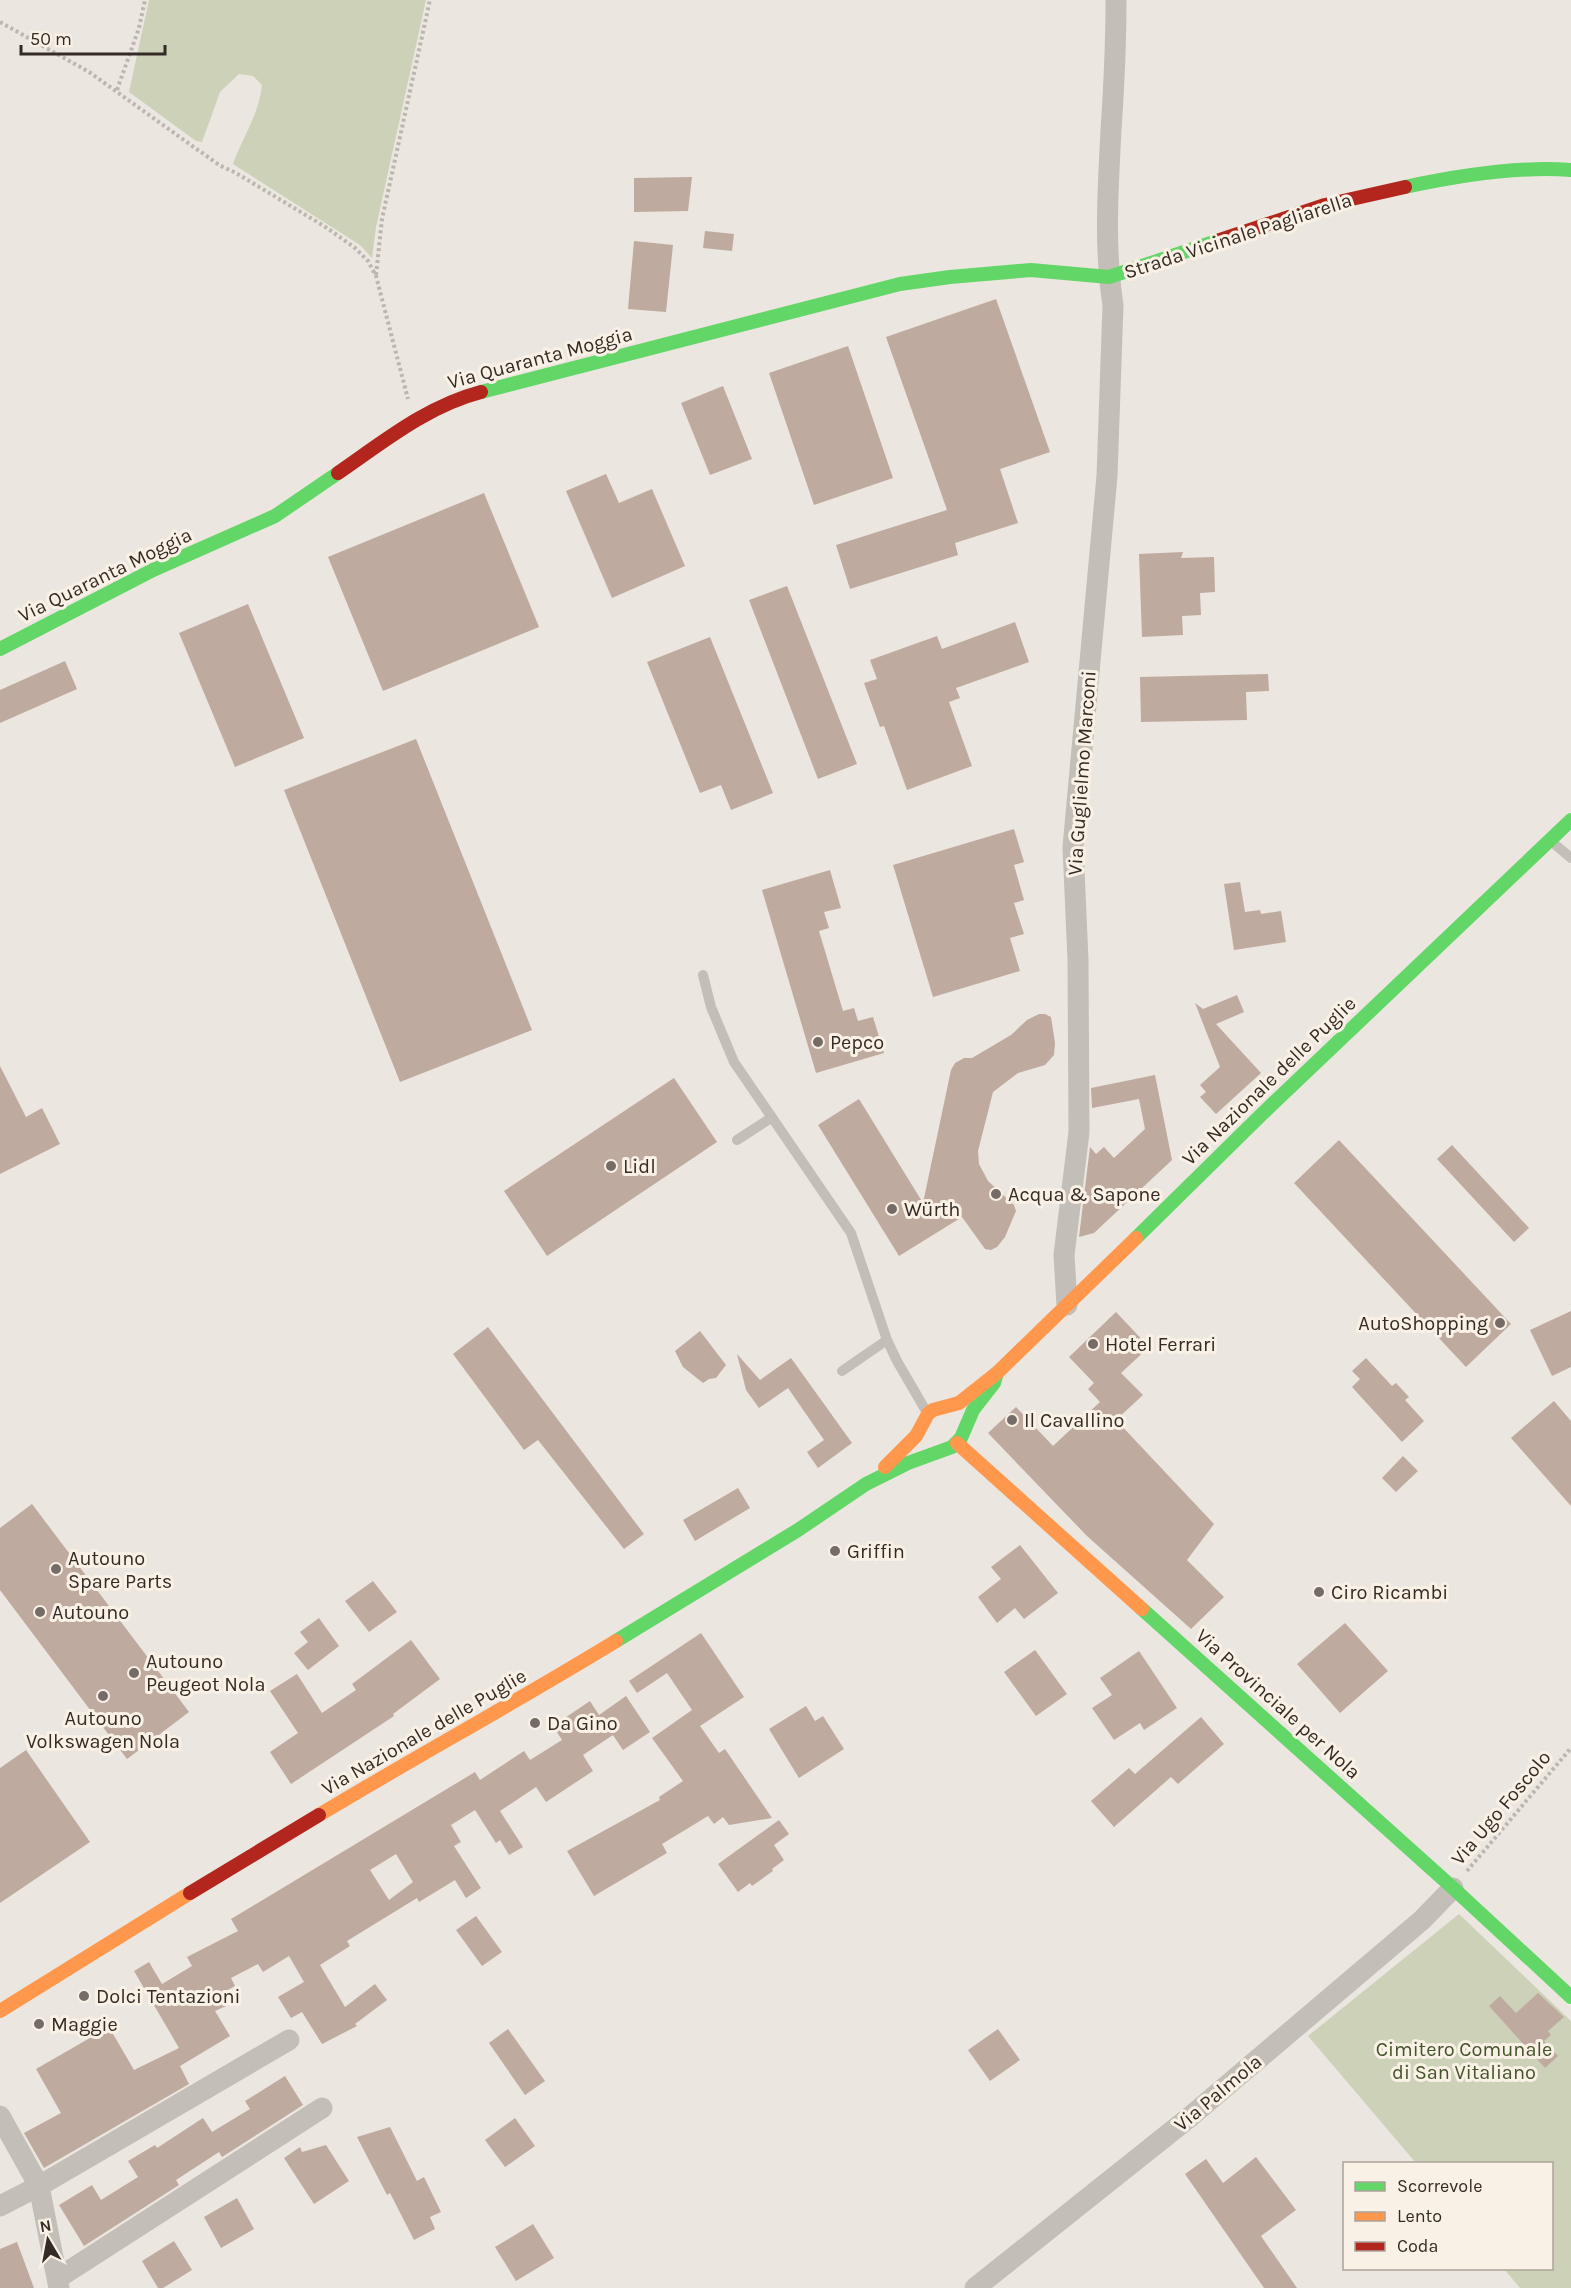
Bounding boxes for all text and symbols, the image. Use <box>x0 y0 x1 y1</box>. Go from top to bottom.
scale bar <box>21 18 165 56</box>
text: 50 m <box>30 28 72 50</box>
street label: Strada Vicinale Pagliarella <box>1121 188 1355 284</box>
street label: Via Quaranta Moggia <box>445 322 635 394</box>
street label: Via Quaranta Moggia <box>15 523 195 627</box>
street label: Via Guglielmo Marconi <box>1063 670 1101 876</box>
street label: Via Nazionale delle Puglie <box>1177 992 1361 1170</box>
place label: Pepco <box>830 1031 884 1054</box>
marker: Pepco <box>811 1035 825 1049</box>
place label: Lidl <box>623 1155 656 1178</box>
marker: Lidl <box>604 1159 618 1173</box>
place label: Acqua & Sapone <box>1008 1183 1160 1206</box>
marker: Acqua & Sapone <box>989 1187 1003 1201</box>
place label: Würth <box>904 1198 960 1221</box>
marker: Würth <box>885 1202 899 1216</box>
place label: AutoShopping <box>1358 1312 1488 1335</box>
marker: AutoShopping <box>1493 1316 1507 1330</box>
place label: Hotel Ferrari <box>1105 1333 1216 1356</box>
marker: Hotel Ferrari <box>1086 1337 1100 1351</box>
place label: Il Cavallino <box>1024 1409 1124 1432</box>
marker: Il Cavallino <box>1005 1413 1019 1427</box>
place label: Griffin <box>847 1540 905 1563</box>
marker: Griffin <box>828 1544 842 1558</box>
place label: Autouno Spare Parts <box>68 1547 172 1593</box>
marker: Autouno Spare Parts <box>49 1562 63 1576</box>
place label: Ciro Ricambi <box>1331 1581 1448 1604</box>
marker: Ciro Ricambi <box>1312 1585 1326 1599</box>
place label: Autouno <box>52 1601 129 1624</box>
marker: Autouno <box>33 1605 47 1619</box>
street label: Via Provinciale per Nola <box>1191 1624 1365 1784</box>
place label: Autouno Peugeot Nola <box>146 1650 265 1696</box>
street label: Via Nazionale delle Puglie <box>318 1664 530 1800</box>
marker: Autouno Peugeot Nola <box>127 1666 141 1680</box>
marker: Autouno Volkswagen Nola <box>96 1689 110 1703</box>
place label: Autouno Volkswagen Nola <box>26 1707 180 1753</box>
place label: Da Gino <box>547 1712 618 1735</box>
marker: Da Gino <box>528 1716 542 1730</box>
street label: Via Ugo Foscolo <box>1447 1746 1555 1870</box>
place label: Dolci Tentazioni <box>96 1985 241 2008</box>
marker: Dolci Tentazioni <box>77 1989 91 2003</box>
place label: Maggie <box>51 2013 118 2036</box>
marker: Maggie <box>32 2017 46 2031</box>
park label: Cimitero Comunale di San Vitaliano <box>1376 2038 1552 2084</box>
street label: Via Palmola <box>1170 2050 1266 2136</box>
legend <box>1343 2162 1553 2270</box>
text: Scorrevole <box>1397 2175 1482 2197</box>
text: Lento <box>1397 2205 1442 2227</box>
north arrow <box>18 2210 78 2270</box>
text: N <box>38 2215 53 2236</box>
text: Coda <box>1397 2235 1438 2257</box>

